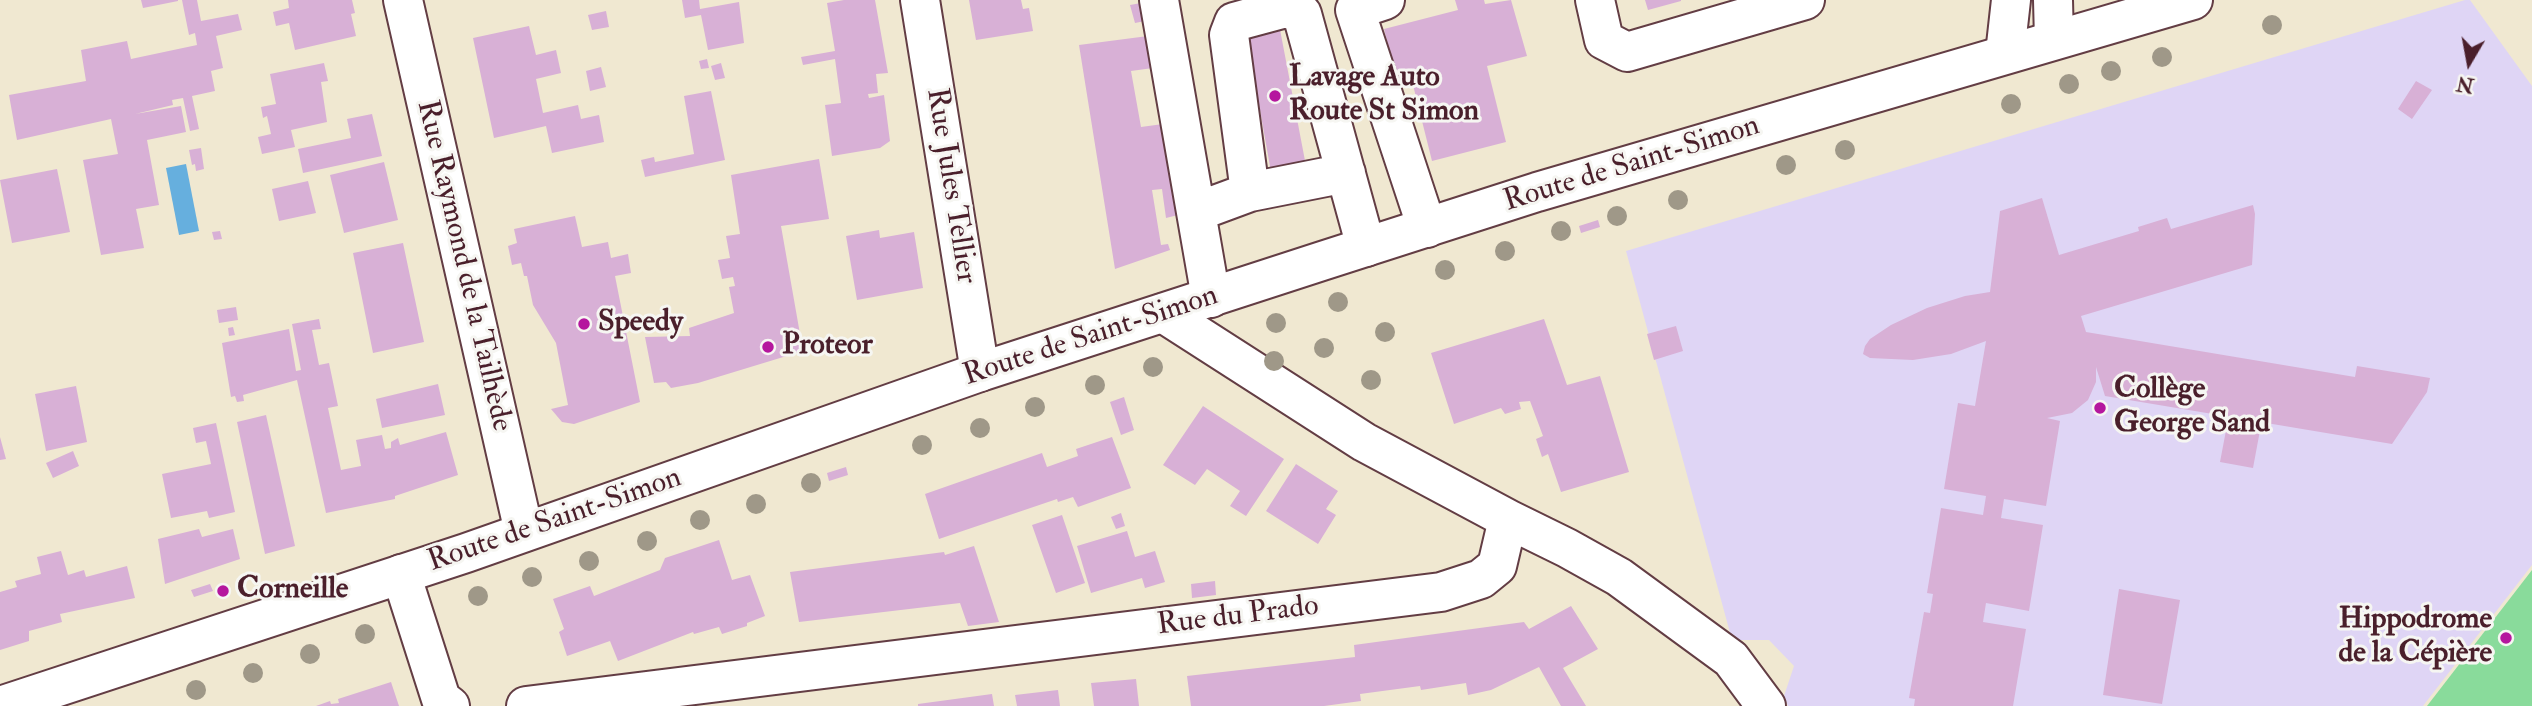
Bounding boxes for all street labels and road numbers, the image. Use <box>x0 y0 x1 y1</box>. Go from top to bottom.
street label: Rue Jules Tellier <box>917 86 983 286</box>
street label: Rue Raymond de la Tailhède <box>407 97 519 435</box>
street label: Route de Saint-Simon <box>1500 109 1764 221</box>
street label: Route de Saint-Simon <box>959 279 1223 395</box>
street label: Route de Saint-Simon <box>424 461 686 581</box>
street label: Rue du Prado <box>1155 589 1321 645</box>

